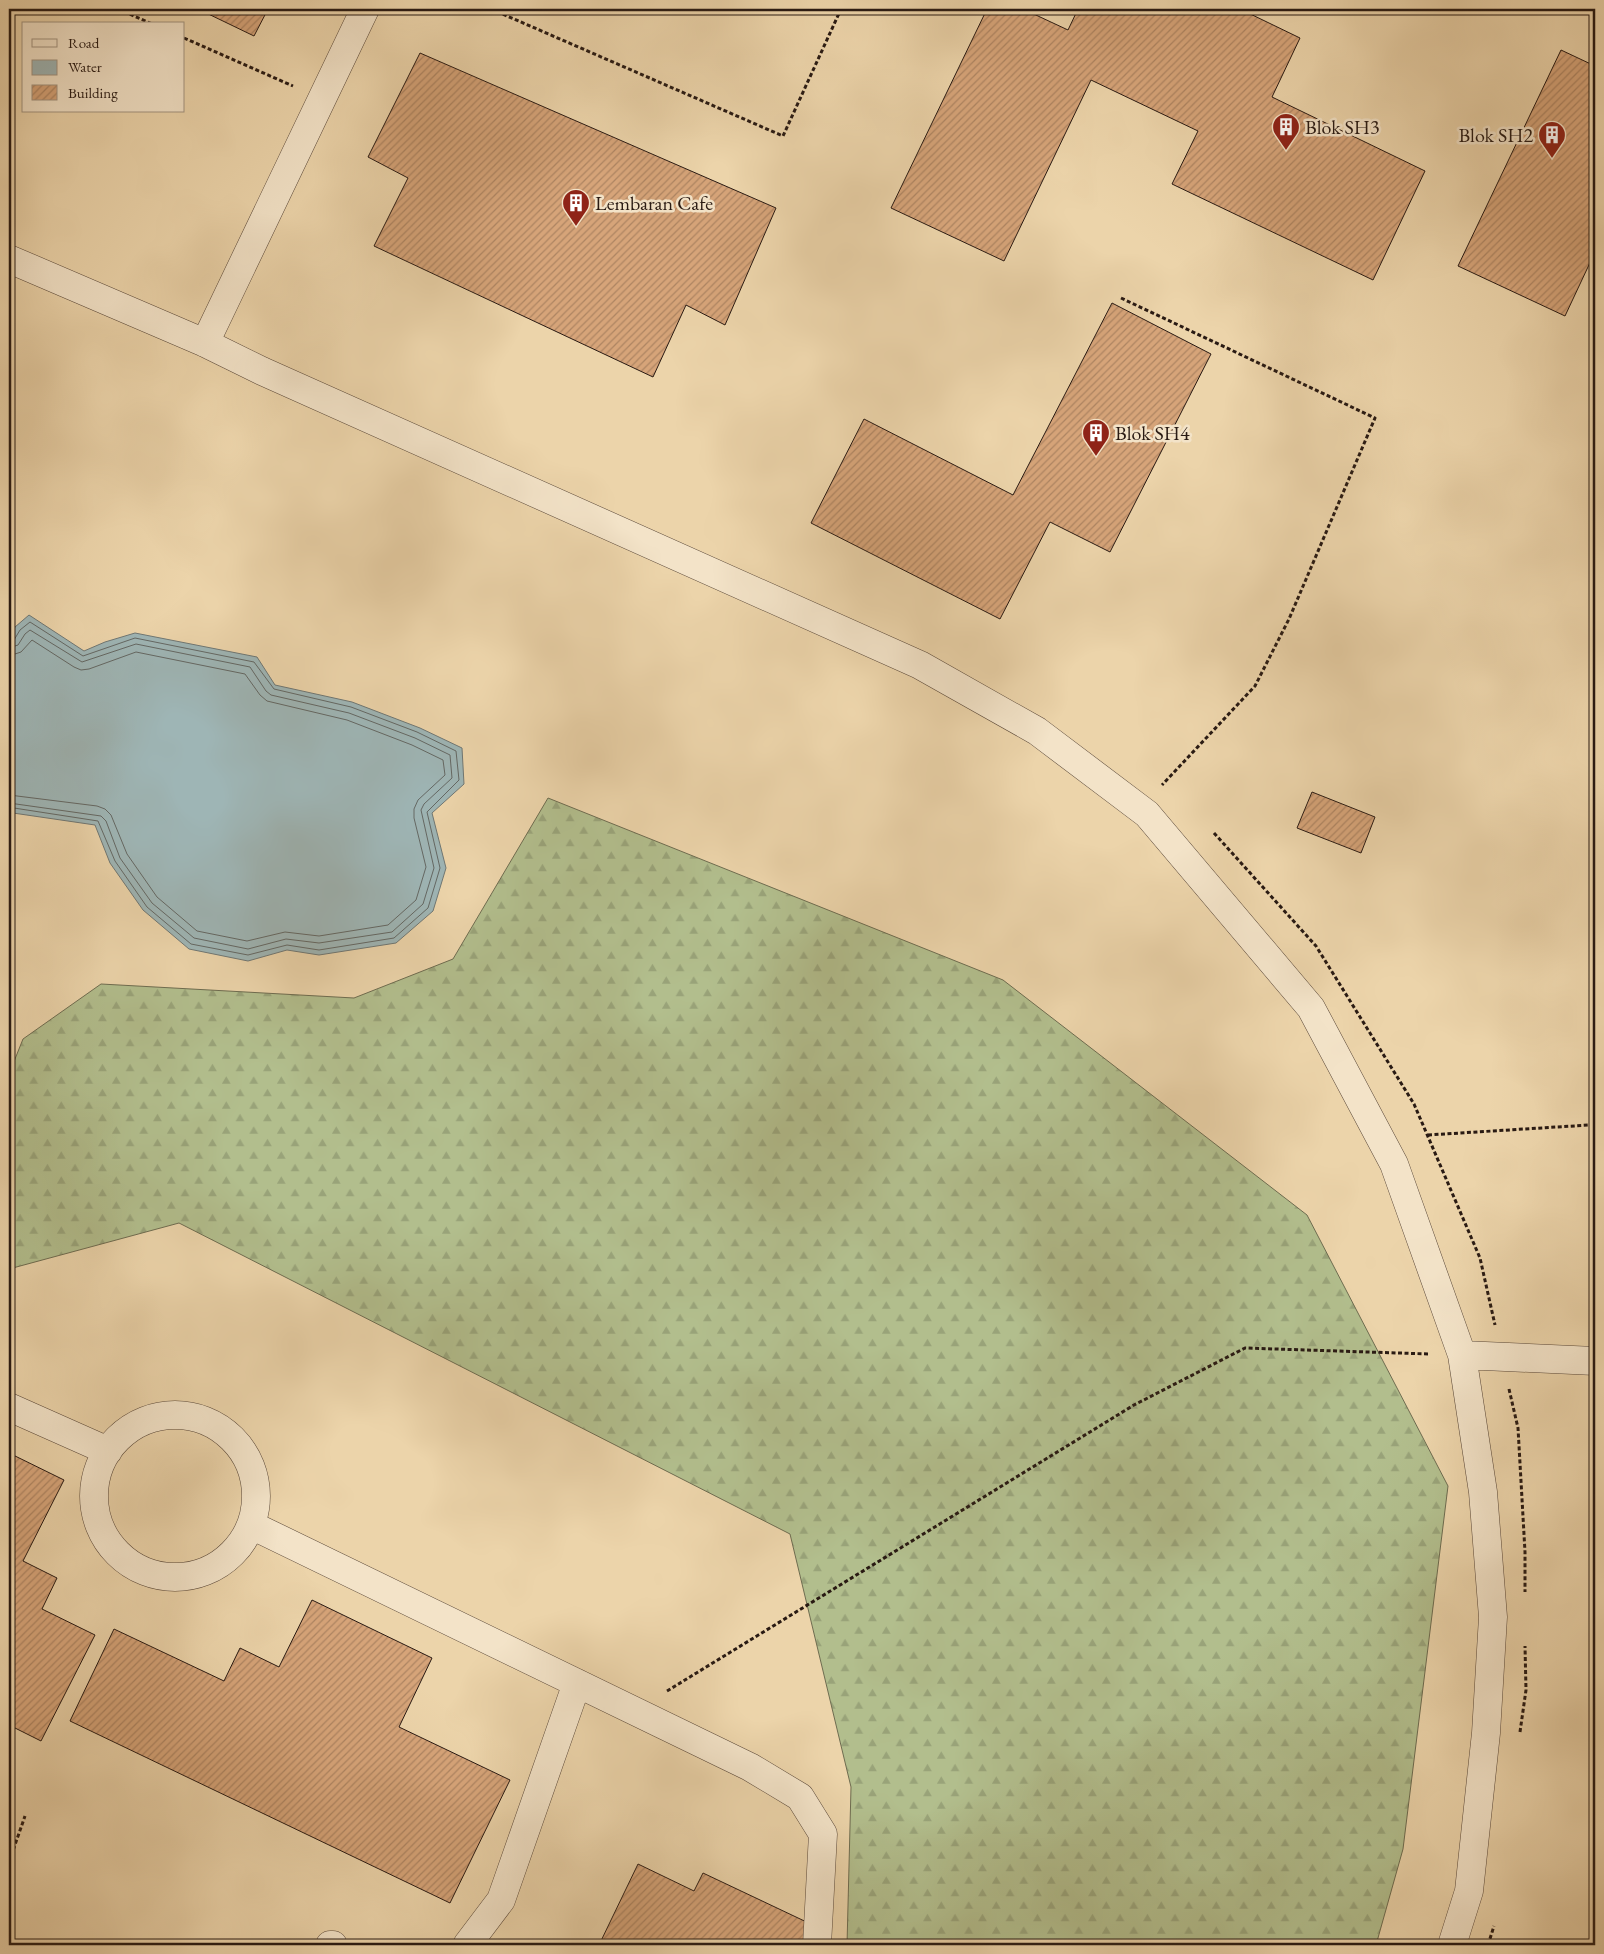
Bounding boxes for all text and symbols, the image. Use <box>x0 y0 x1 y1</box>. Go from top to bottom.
legend <box>22 22 185 112</box>
text: Road <box>68 33 100 52</box>
text: Water <box>68 57 102 76</box>
text: Building <box>68 83 118 102</box>
building icon: Blok SH3 <box>1271 112 1301 151</box>
place label: Blok SH3 <box>1305 114 1380 140</box>
building icon: Blok SH2 <box>1537 120 1567 159</box>
place label: Blok SH2 <box>1458 122 1533 148</box>
building icon: Lembaran Cafe <box>561 188 591 227</box>
place label: Lembaran Cafe <box>595 190 713 216</box>
building icon: Blok SH4 <box>1081 418 1111 457</box>
place label: Blok SH4 <box>1115 420 1190 446</box>

